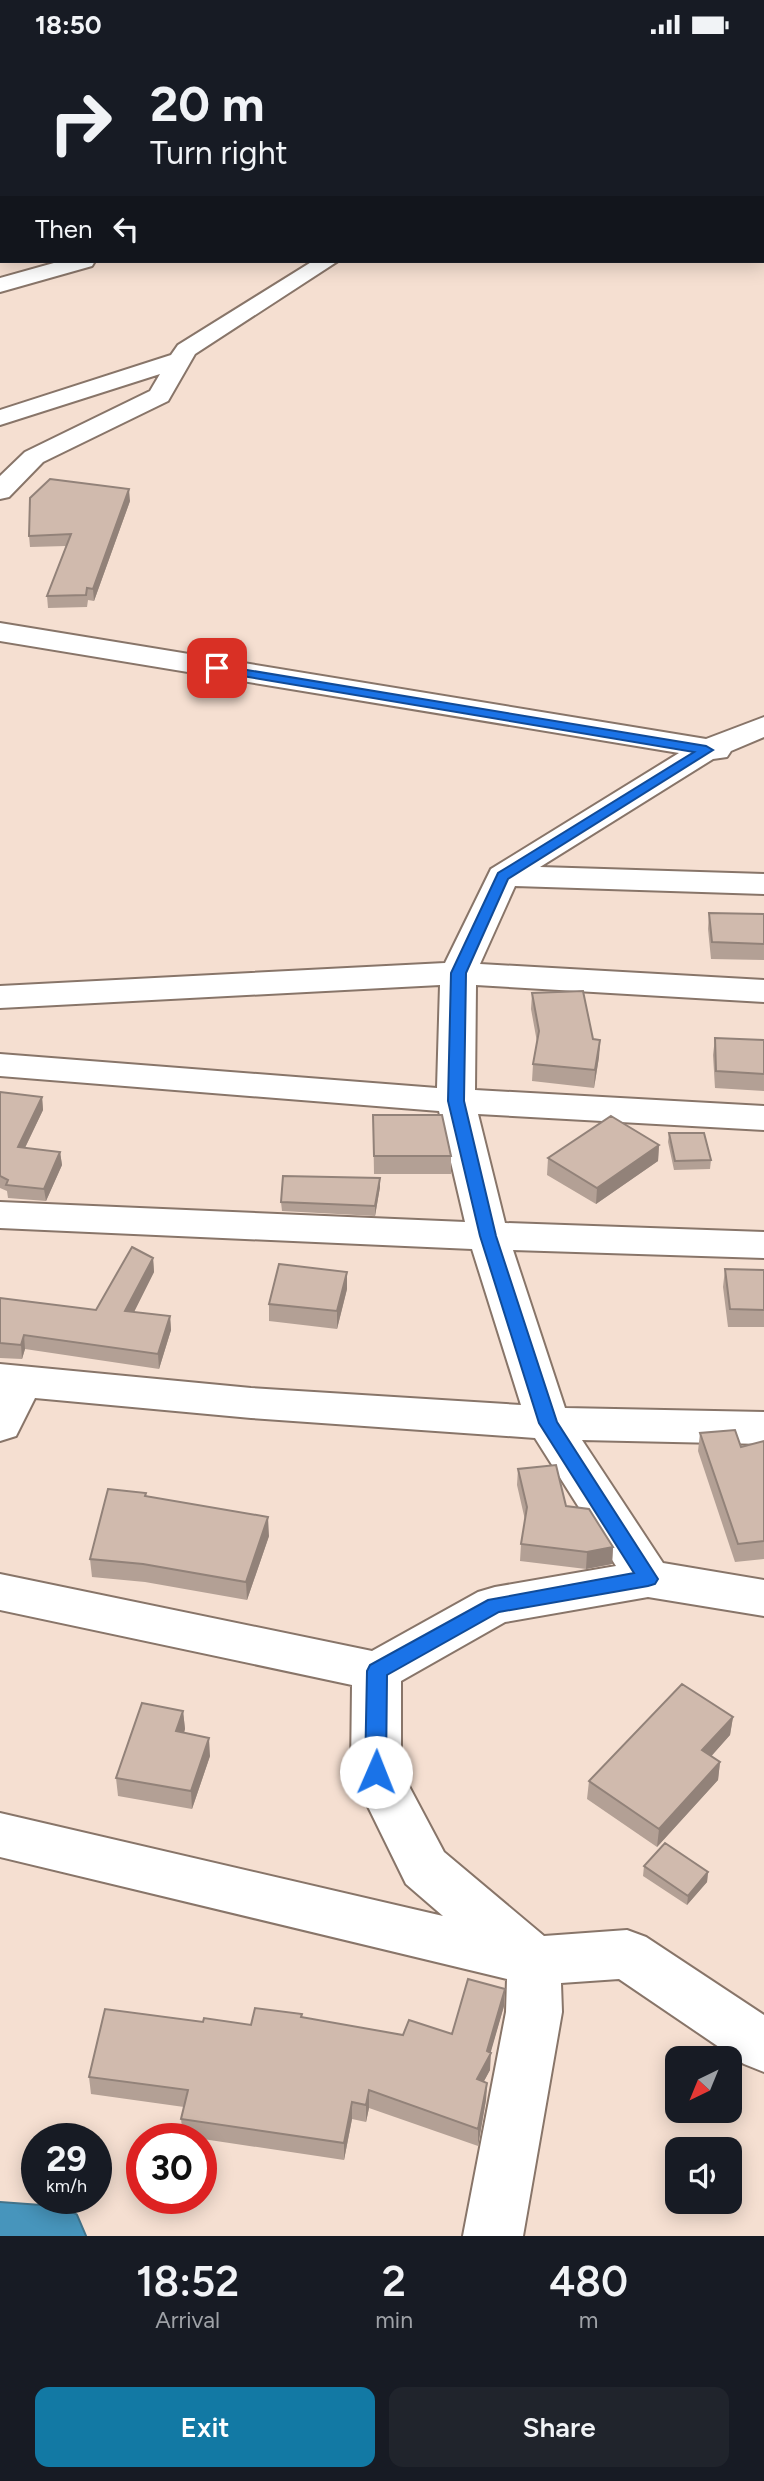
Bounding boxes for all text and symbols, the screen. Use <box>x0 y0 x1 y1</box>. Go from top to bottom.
text: 18:50 <box>35 9 102 41</box>
text: 20 m <box>150 74 265 133</box>
icon: right <box>35 77 126 168</box>
text: Turn right <box>150 134 288 172</box>
icon: left <box>107 210 145 248</box>
text: Then <box>35 213 93 245</box>
pin <box>187 638 247 698</box>
icon: arrive <box>198 649 236 687</box>
position arrow <box>339 1735 413 1809</box>
north arrow <box>665 2046 742 2123</box>
map controls <box>665 2046 742 2214</box>
speed limit sign: 30 <box>126 2123 217 2214</box>
button: sound <box>665 2137 742 2214</box>
text: 29 <box>46 2138 87 2180</box>
text: km/h <box>46 2175 87 2197</box>
text: 18:52 <box>136 2256 239 2307</box>
text: 2 <box>382 2256 406 2307</box>
text: 480 <box>549 2256 628 2307</box>
text: Arrival <box>155 2306 220 2334</box>
text: min <box>375 2306 413 2334</box>
text: m <box>579 2306 598 2334</box>
button: Exit <box>35 2387 375 2467</box>
button: Share <box>389 2387 729 2467</box>

